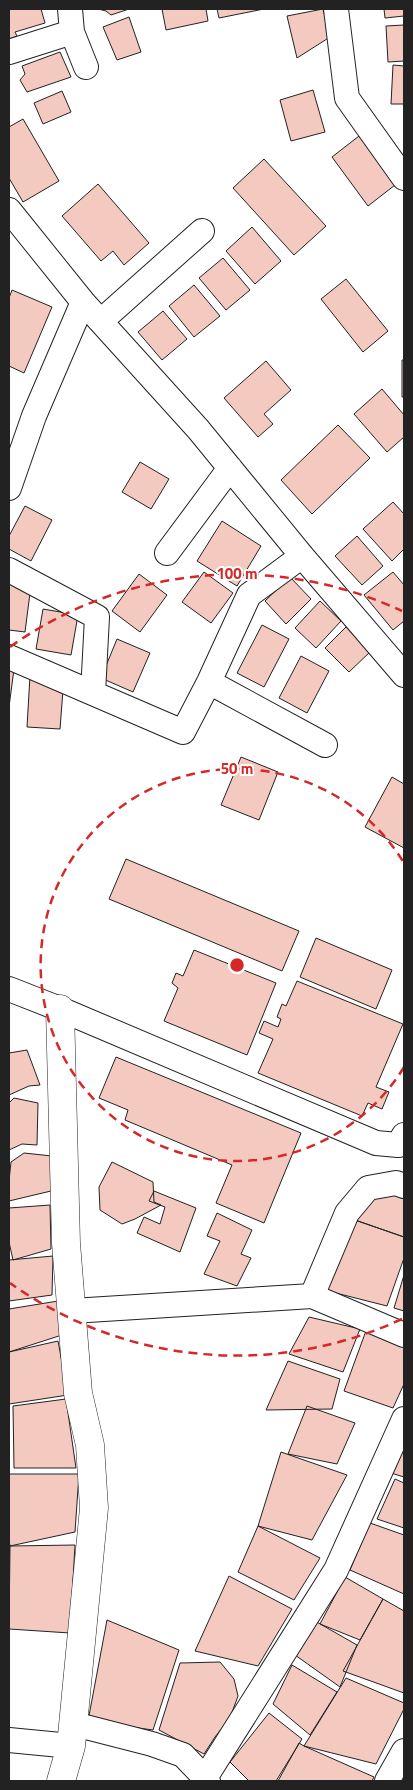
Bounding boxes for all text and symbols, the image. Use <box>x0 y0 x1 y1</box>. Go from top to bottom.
text: 100 m <box>216 562 258 585</box>
text: 50 m <box>221 757 253 780</box>
centre of rings <box>228 956 246 974</box>

